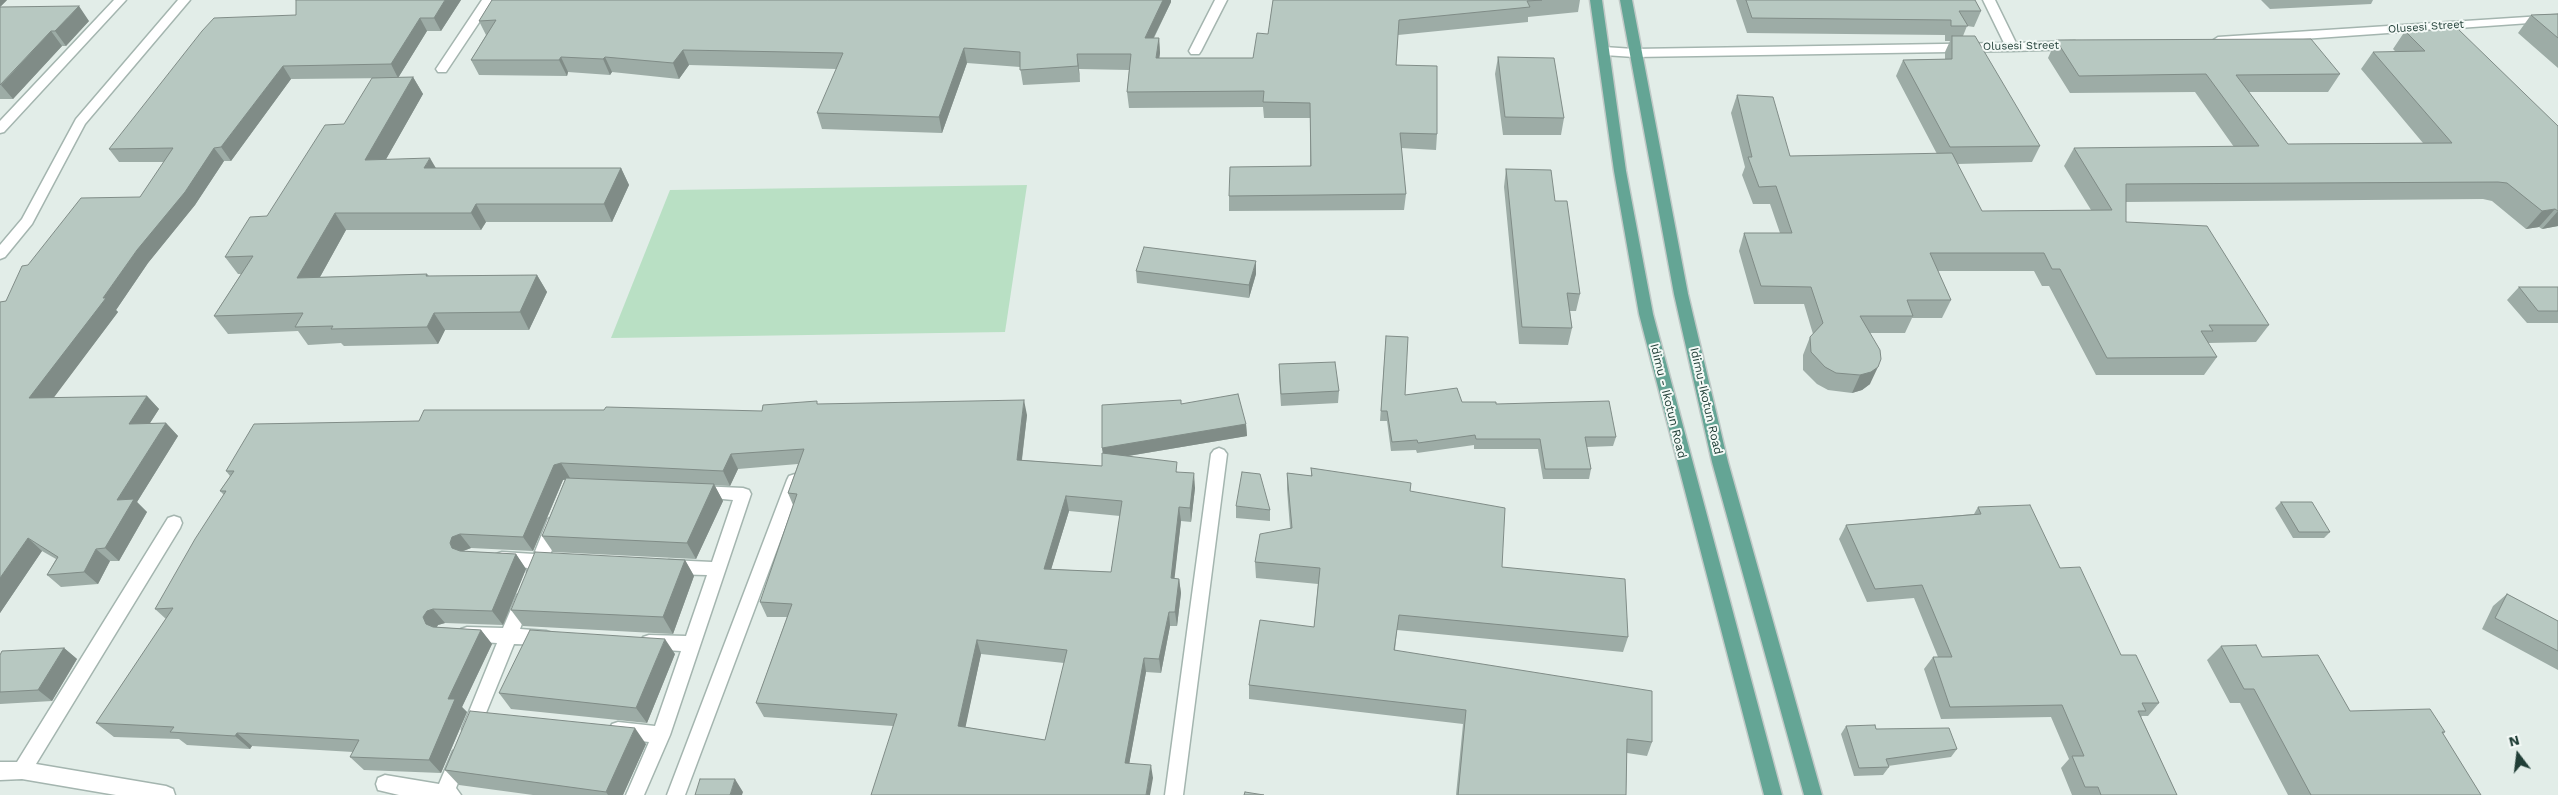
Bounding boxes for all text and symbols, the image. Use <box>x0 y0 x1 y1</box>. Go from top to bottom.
street label: Olusesi Street <box>2388 18 2464 36</box>
street label: Olusesi Street <box>1983 39 2059 53</box>
street label: Idimu - Ikotun Road <box>1647 342 1689 460</box>
street label: Idimu-Ikotun Road <box>1687 346 1725 456</box>
north arrow <box>2493 730 2543 780</box>
text: N <box>2507 731 2521 750</box>

